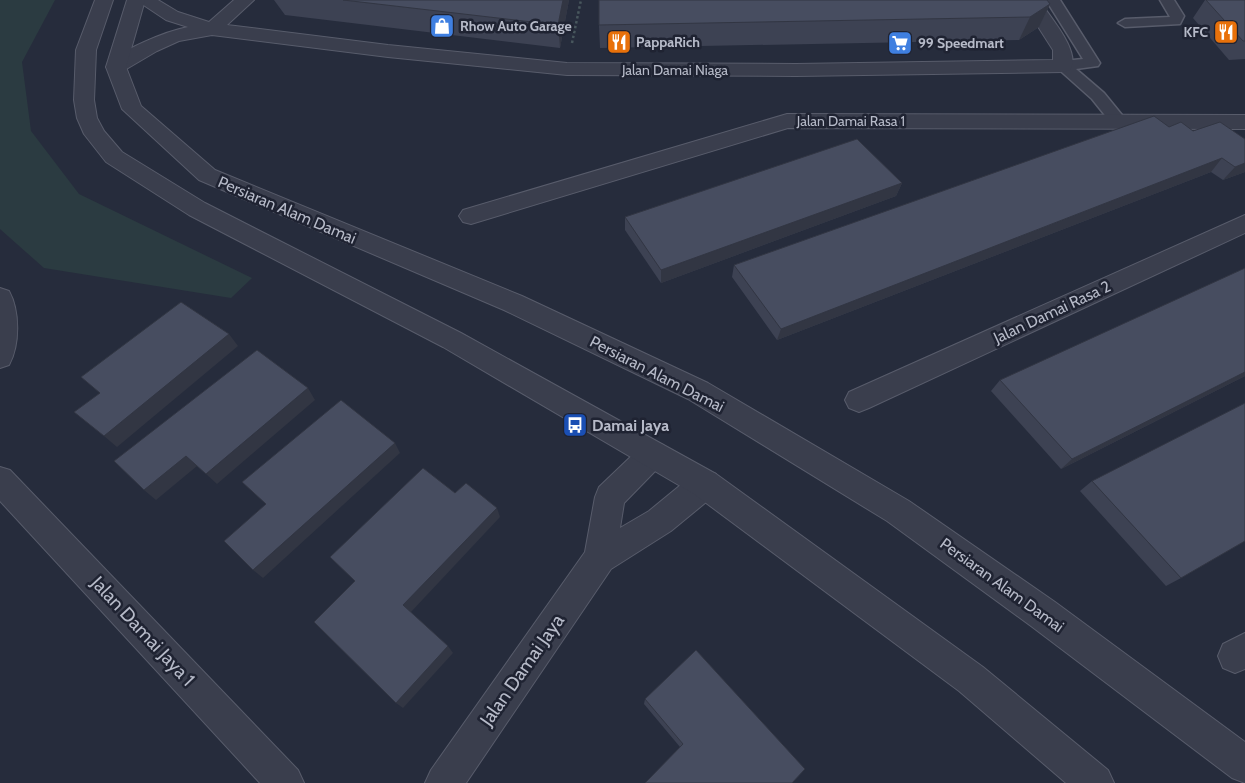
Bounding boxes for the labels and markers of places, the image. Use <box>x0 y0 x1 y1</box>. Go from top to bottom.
shop icon: Rhow Auto Garage <box>429 13 455 39</box>
place label: Rhow Auto Garage <box>460 17 572 35</box>
restaurant icon: KFC <box>1213 19 1239 45</box>
place label: KFC <box>1183 23 1208 41</box>
restaurant icon: PappaRich <box>606 29 632 55</box>
supermarket icon: 99 Speedmart <box>887 30 913 56</box>
place label: PappaRich <box>636 33 700 51</box>
place label: 99 Speedmart <box>918 34 1004 52</box>
bus stop icon: Damai Jaya <box>562 412 588 438</box>
place label: Damai Jaya <box>592 416 669 435</box>

